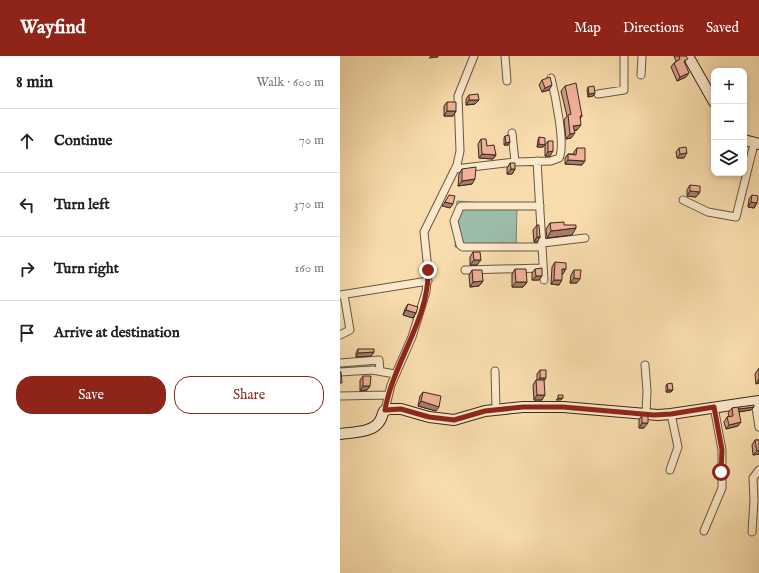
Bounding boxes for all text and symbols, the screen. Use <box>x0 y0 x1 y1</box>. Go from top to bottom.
text: Wayfind <box>20 16 86 40</box>
text: Map <box>574 19 601 37</box>
text: Directions <box>623 19 684 37</box>
text: Saved <box>706 19 739 37</box>
map controls <box>711 68 747 176</box>
button: + <box>711 68 747 104</box>
text: 8 min <box>16 72 53 93</box>
text: Walk · 600 m <box>257 74 324 91</box>
button: − <box>711 104 747 140</box>
icon: ahead <box>16 130 38 152</box>
text: Continue <box>54 131 112 150</box>
text: 70 m <box>299 132 324 149</box>
button: layers <box>711 140 747 176</box>
icon: left <box>16 194 38 216</box>
text: Turn left <box>54 195 110 214</box>
text: 370 m <box>294 196 324 213</box>
icon: right <box>16 258 38 280</box>
text: Turn right <box>54 259 119 278</box>
text: 160 m <box>294 260 324 277</box>
route end <box>419 261 437 279</box>
icon: arrive <box>16 322 38 344</box>
text: Arrive at destination <box>54 323 180 342</box>
button: Save <box>16 376 166 414</box>
button: Share <box>174 376 324 414</box>
route start <box>712 463 730 481</box>

